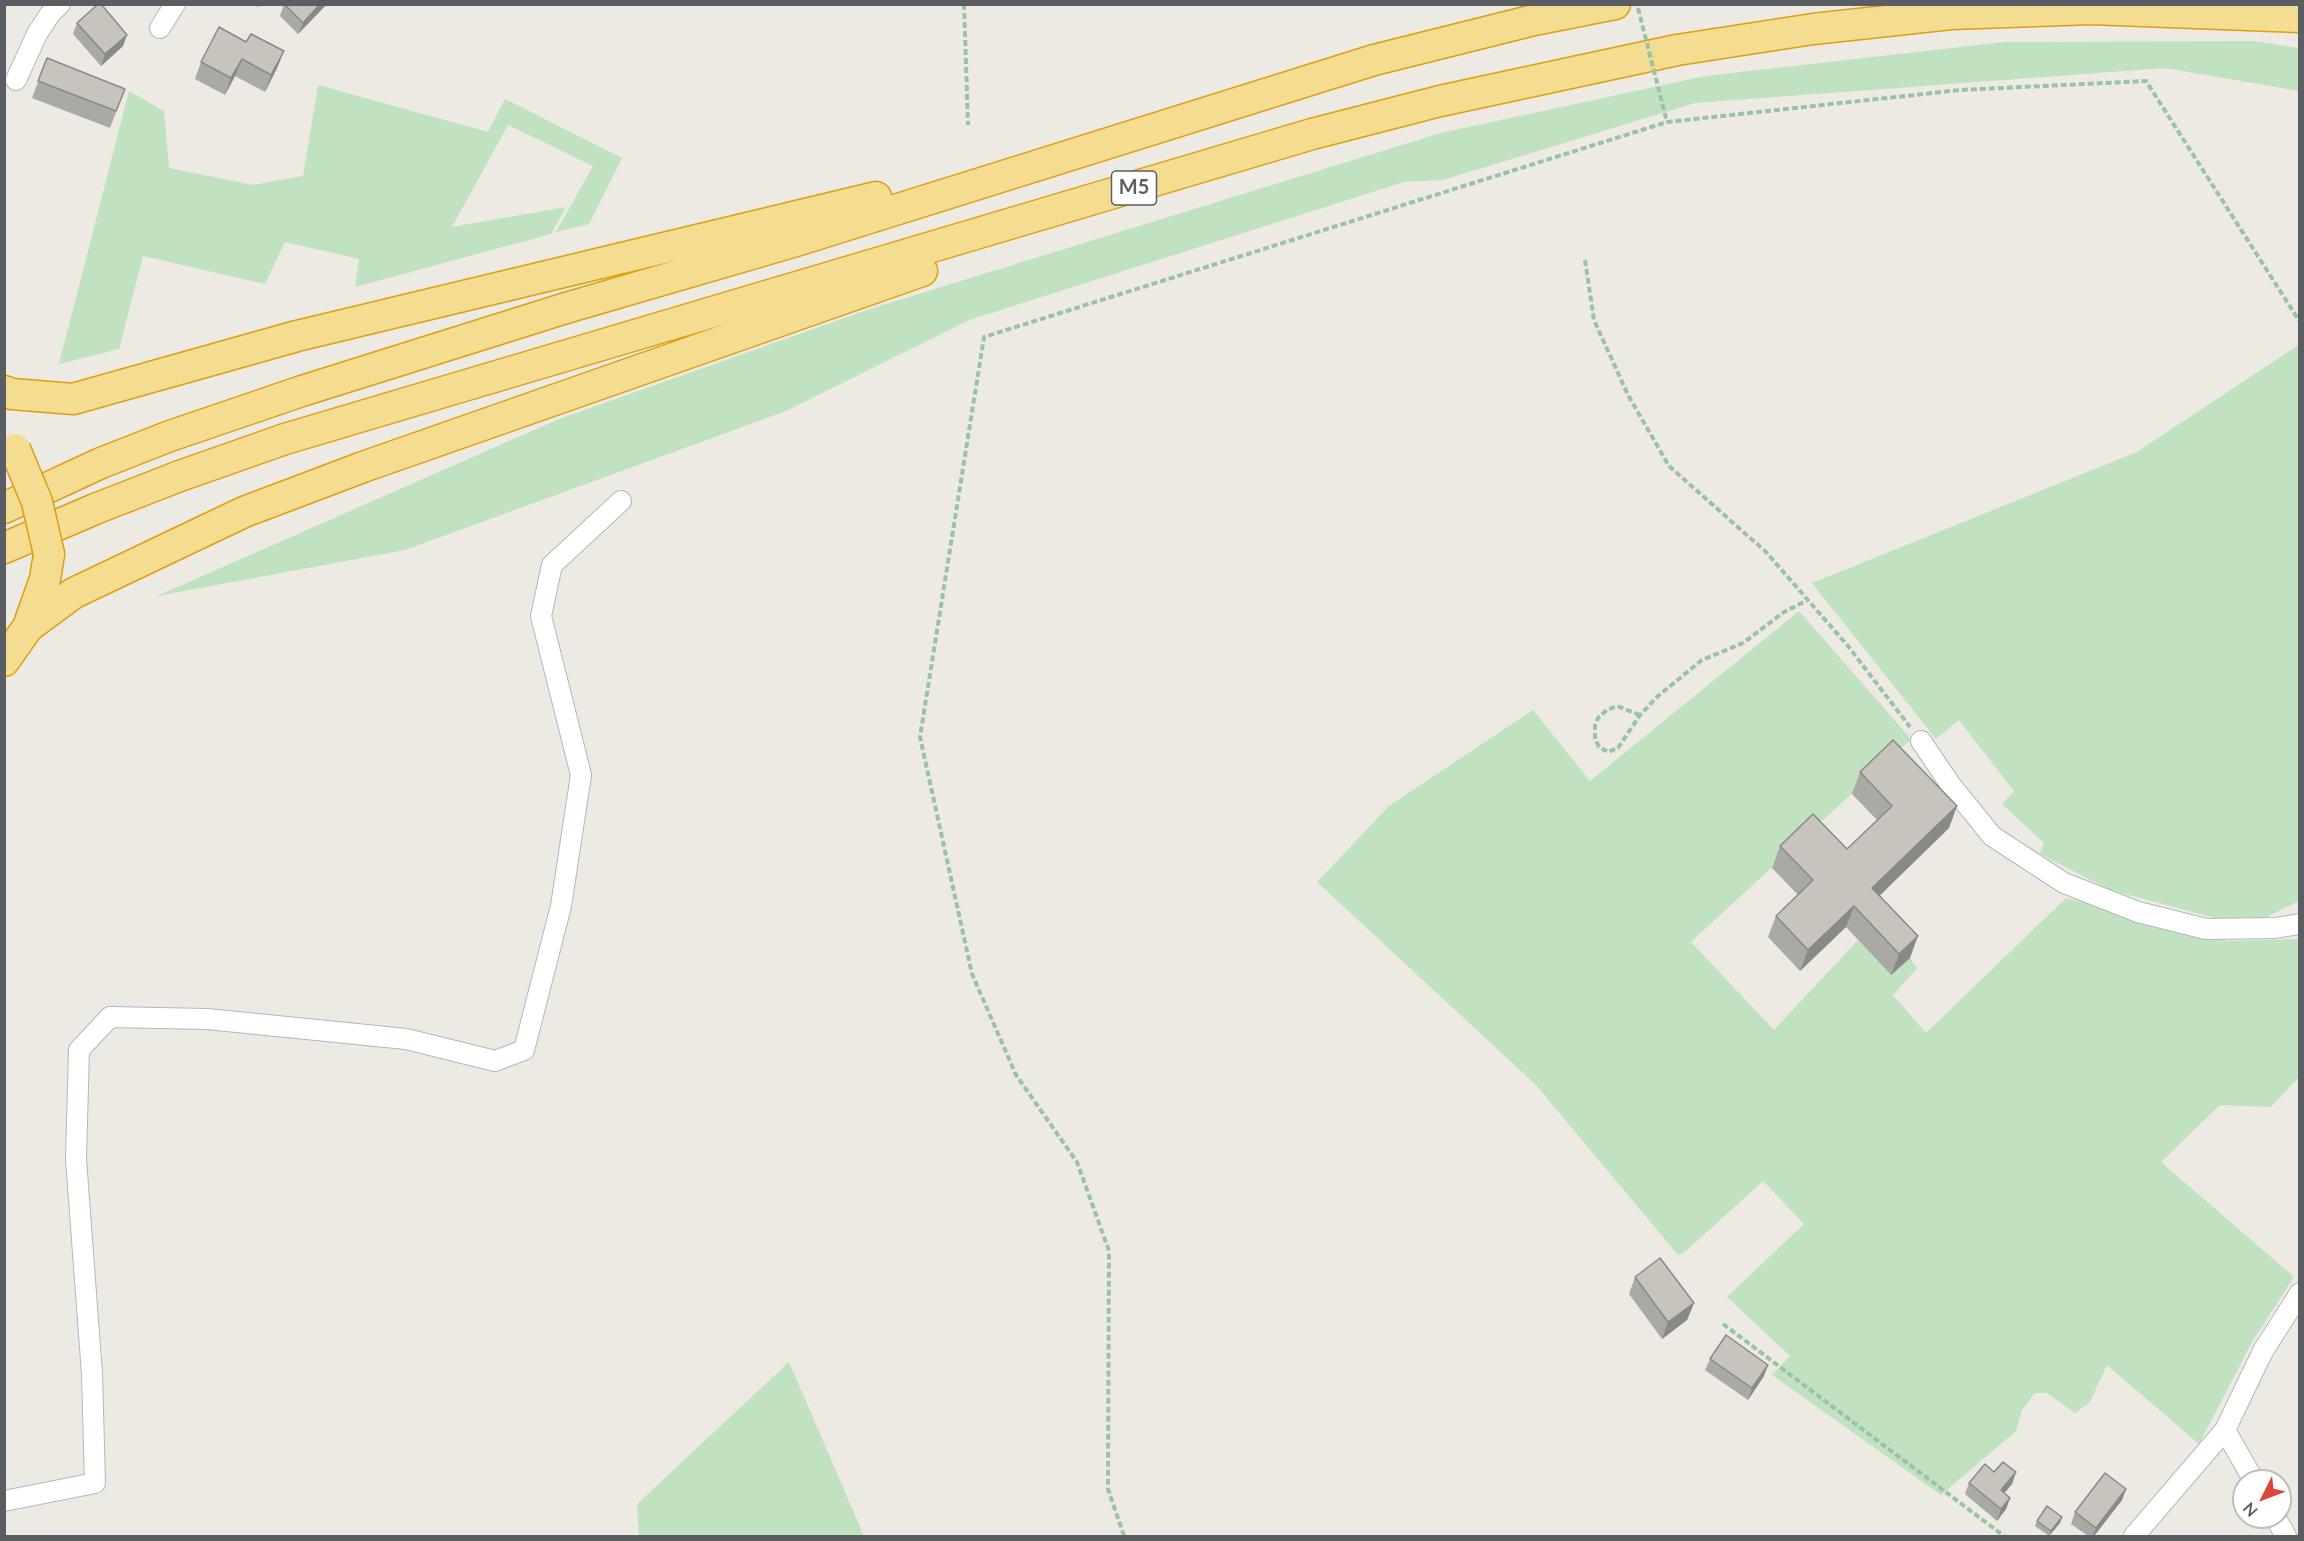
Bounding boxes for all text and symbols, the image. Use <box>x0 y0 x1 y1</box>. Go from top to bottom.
road number: M5 <box>1112 171 1156 205</box>
north arrow <box>2232 1469 2292 1529</box>
text: N <box>2239 1499 2261 1521</box>

